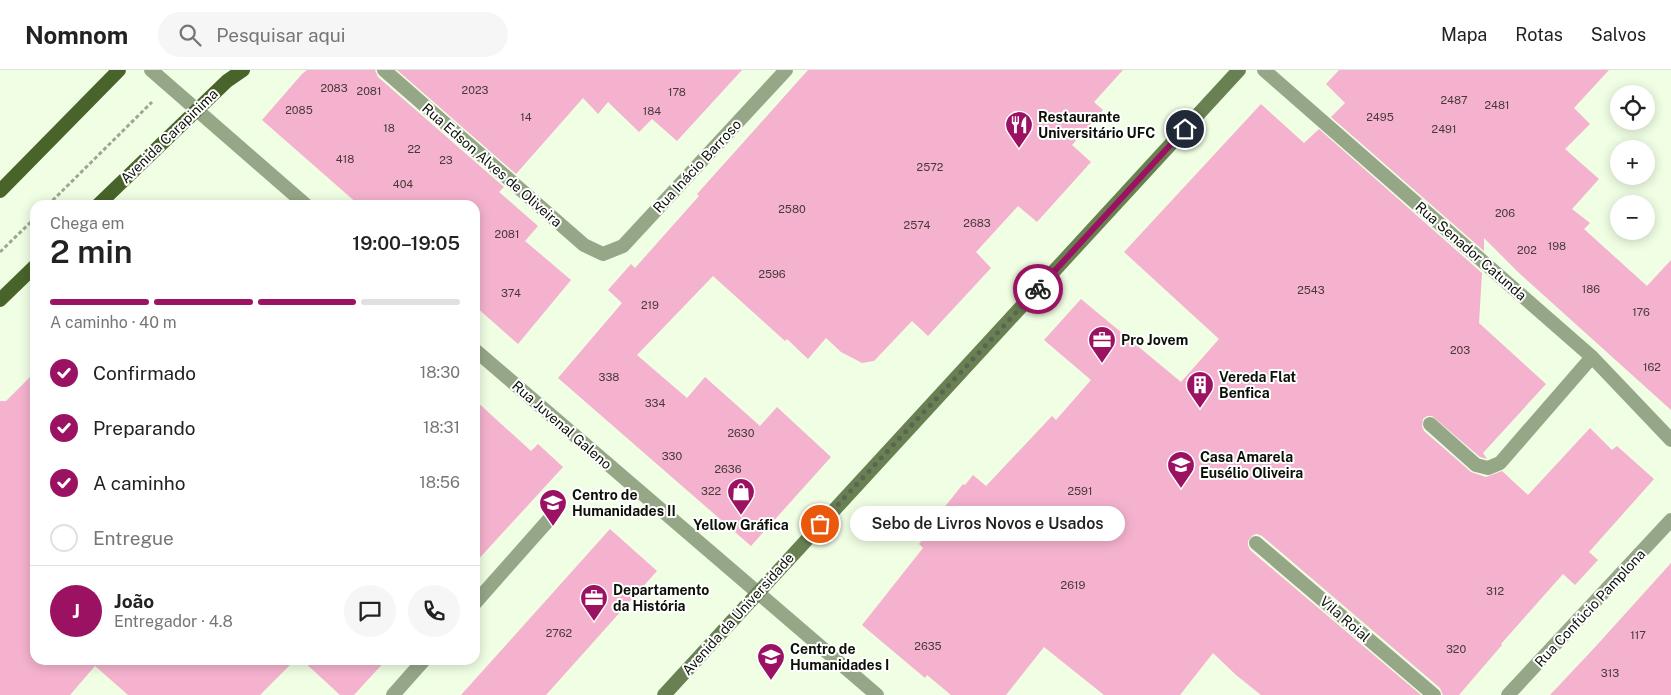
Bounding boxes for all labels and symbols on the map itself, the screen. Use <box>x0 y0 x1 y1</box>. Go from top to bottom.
house number: 2083 <box>320 82 348 94</box>
house number: 2023 <box>462 84 488 96</box>
house number: 2081 <box>357 85 381 97</box>
street label: Avenida Carapinima <box>117 86 221 186</box>
house number: 178 <box>668 86 686 98</box>
house number: 2487 <box>1441 94 1468 106</box>
house number: 2481 <box>1484 99 1510 111</box>
street label: Rua Edson Alves de Oliveira <box>419 100 565 230</box>
house number: 2085 <box>285 104 313 116</box>
house number: 184 <box>643 105 661 117</box>
pin <box>1164 108 1206 150</box>
place label: Restaurante Universitário UFC <box>1038 109 1155 141</box>
restaurant icon: Restaurante Universitário UFC <box>1004 110 1034 149</box>
house number: 14 <box>520 111 532 123</box>
house number: 2495 <box>1366 111 1394 123</box>
street label: Rua Inácio Barroso <box>650 116 744 216</box>
house number: 18 <box>383 122 395 134</box>
house number: 2491 <box>1432 123 1456 135</box>
house number: 22 <box>407 143 421 155</box>
house number: 418 <box>336 153 354 165</box>
house number: 23 <box>439 154 453 166</box>
house number: 2572 <box>917 161 944 173</box>
house number: 404 <box>393 178 413 190</box>
street label: Rua Senador Catunda <box>1412 199 1530 303</box>
house number: 2580 <box>778 203 806 215</box>
house number: 206 <box>1495 207 1515 219</box>
house number: 2683 <box>963 217 991 229</box>
house number: 2574 <box>904 219 930 231</box>
house number: 2081 <box>495 228 519 240</box>
house number: 198 <box>1548 240 1566 252</box>
house number: 202 <box>1517 244 1537 256</box>
courier <box>1013 264 1063 314</box>
house number: 2596 <box>758 268 786 280</box>
house number: 186 <box>1582 283 1600 295</box>
house number: 2543 <box>1297 284 1325 296</box>
house number: 374 <box>501 287 521 299</box>
house number: 219 <box>641 299 659 311</box>
house number: 176 <box>1632 306 1650 318</box>
office icon: Pro Jovem <box>1087 325 1117 364</box>
place label: Pro Jovem <box>1121 332 1188 348</box>
house number: 203 <box>1450 344 1470 356</box>
house number: 162 <box>1643 361 1661 373</box>
place label: Vereda Flat Benfica <box>1219 369 1296 401</box>
building icon: Vereda Flat Benfica <box>1185 370 1215 409</box>
house number: 338 <box>599 371 619 383</box>
street label: Rua Juvenal Galeno <box>509 378 615 473</box>
house number: 334 <box>645 397 665 409</box>
house number: 2630 <box>728 427 755 439</box>
place label: Casa Amarela Eusélio Oliveira <box>1200 449 1303 481</box>
house number: 330 <box>662 450 682 462</box>
school or university icon: Casa Amarela Eusélio Oliveira <box>1166 450 1196 489</box>
house number: 2636 <box>714 463 742 475</box>
shop icon: Yellow Gráfica <box>726 477 756 516</box>
house number: 322 <box>701 485 721 497</box>
house number: 2591 <box>1068 485 1092 497</box>
place label: Centro de Humanidades II <box>572 487 676 519</box>
school or university icon: Centro de Humanidades II <box>538 488 568 527</box>
pin <box>799 503 841 545</box>
callout: Sebo de Livros Novos e Usados <box>850 506 1125 542</box>
place label: Yellow Gráfica <box>693 517 789 533</box>
street label: Rua Confúcio Pamplona <box>1531 546 1649 670</box>
street label: Avenida da Universidade <box>679 550 797 678</box>
house number: 2619 <box>1061 579 1085 591</box>
place label: Departamento da História <box>613 582 709 614</box>
office icon: Departamento da História <box>579 583 609 622</box>
house number: 312 <box>1486 585 1504 597</box>
street label: Vila Roial <box>1317 593 1373 645</box>
house number: 2762 <box>546 627 573 639</box>
house number: 117 <box>1630 629 1646 641</box>
house number: 2635 <box>914 640 942 652</box>
place label: Centro de Humanidades I <box>790 641 889 673</box>
school or university icon: Centro de Humanidades I <box>756 642 786 681</box>
house number: 320 <box>1446 643 1466 655</box>
house number: 313 <box>1601 667 1619 679</box>

